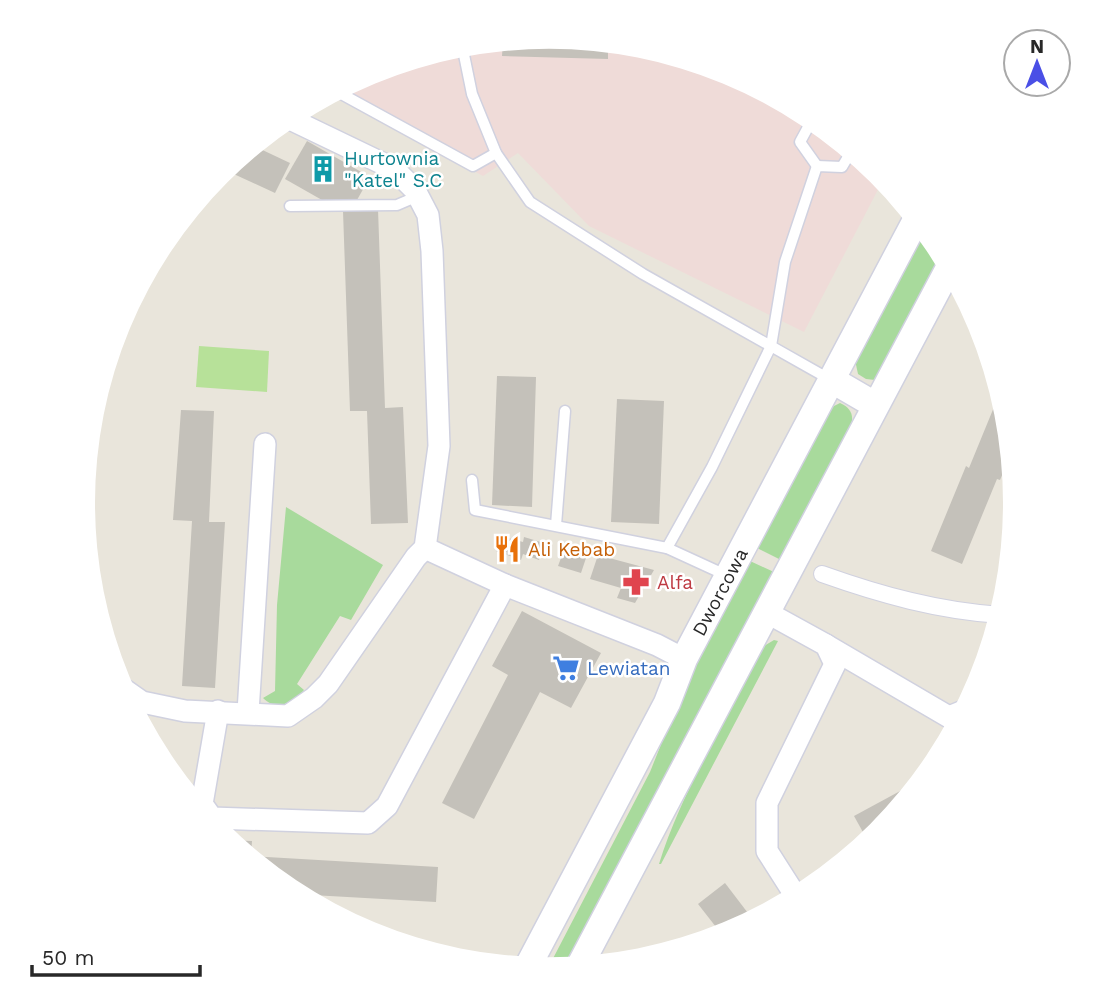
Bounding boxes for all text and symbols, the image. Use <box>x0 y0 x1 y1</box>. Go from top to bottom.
north arrow <box>1002 28 1072 98</box>
text: N <box>1030 35 1044 58</box>
place label: Hurtownia "Katel" S.C <box>344 147 442 192</box>
building icon: Hurtownia "Katel" S.C <box>308 154 338 184</box>
restaurant icon: Ali Kebab <box>492 534 522 564</box>
place label: Ali Kebab <box>528 538 615 561</box>
street label: Dworcowa <box>687 544 753 640</box>
pharmacy icon: Alfa <box>621 567 651 597</box>
place label: Alfa <box>657 571 693 594</box>
supermarket icon: Lewiatan <box>551 653 581 683</box>
place label: Lewiatan <box>587 657 671 680</box>
scale bar <box>32 934 200 978</box>
text: 50 m <box>42 945 94 970</box>

